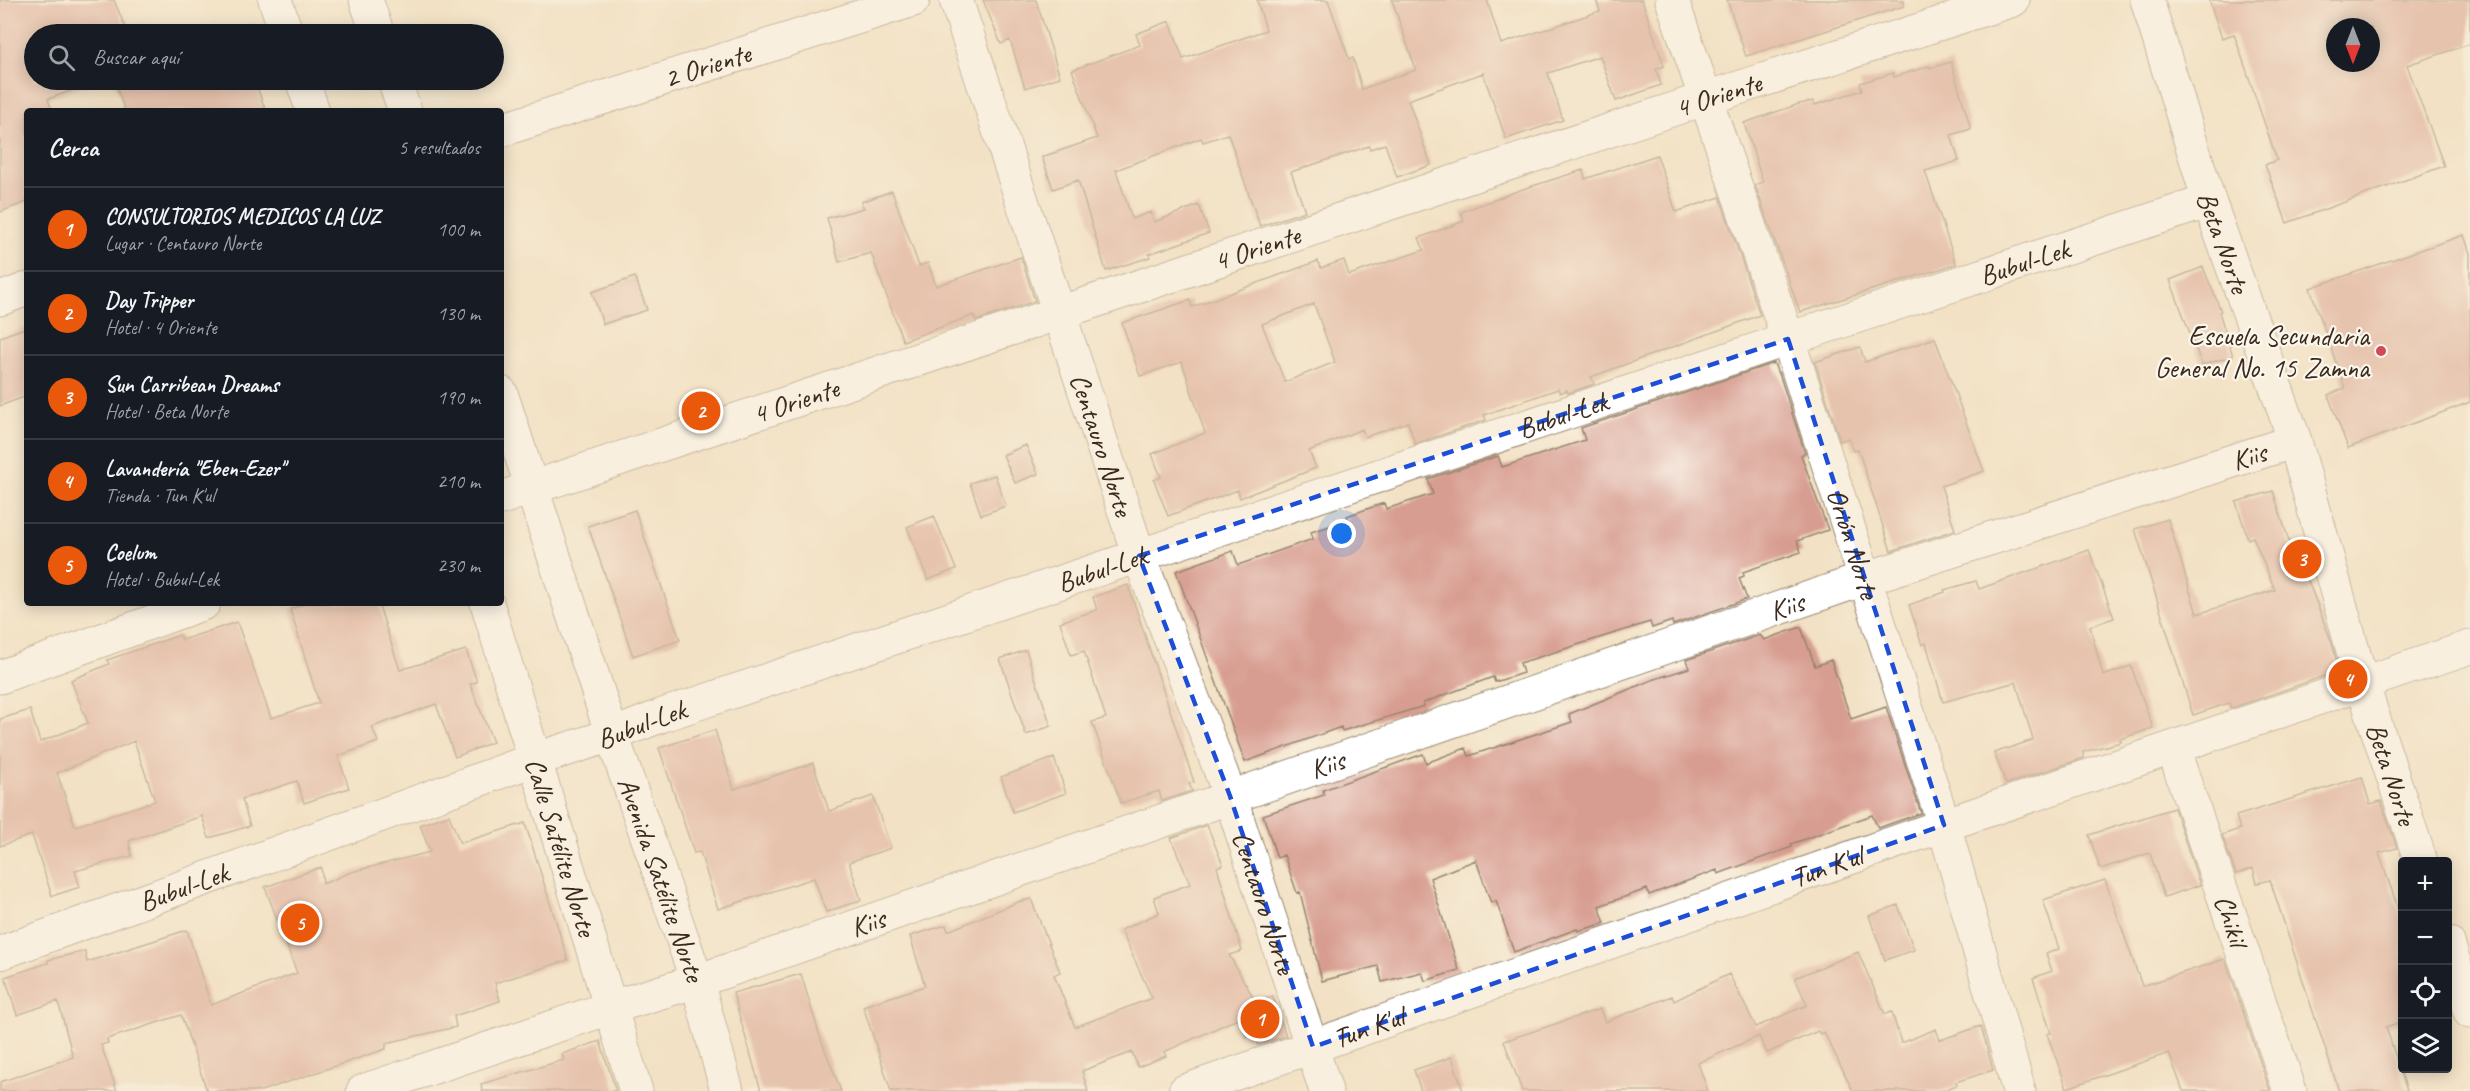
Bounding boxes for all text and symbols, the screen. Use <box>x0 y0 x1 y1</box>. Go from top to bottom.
north arrow <box>2326 18 2380 72</box>
search box <box>24 24 504 90</box>
street label: 2 Oriente <box>659 35 757 96</box>
icon: search <box>45 41 78 74</box>
text: Buscar aquí <box>93 43 179 71</box>
street label: 4 Oriente <box>1670 64 1767 125</box>
text: Cerca <box>48 131 98 164</box>
text: 5 resultados <box>398 135 480 160</box>
street label: Beta Norte <box>2189 187 2258 299</box>
text: CONSULTORIOS MEDICOS LA LUZ <box>105 203 380 231</box>
text: 1 <box>63 217 72 242</box>
text: 100 m <box>437 217 480 242</box>
street label: 4 Oriente <box>1209 217 1306 278</box>
street label: Bubul-Lek <box>1975 230 2076 293</box>
text: Lugar · Centauro Norte <box>105 231 261 256</box>
text: Day Tripper <box>105 287 193 315</box>
text: 2 <box>63 301 72 326</box>
text: 130 m <box>437 301 480 326</box>
text: Hotel · 4 Oriente <box>105 315 217 340</box>
place label: Escuela Secundaria General No. 15 Zamna <box>2155 318 2371 385</box>
marker: Escuela Secundaria General No. 15 Zamna <box>2374 344 2388 358</box>
street label: Centauro Norte <box>1062 369 1142 522</box>
street label: 4 Oriente <box>748 370 845 431</box>
text: Sun Carribean Dreams <box>105 371 279 399</box>
street label: Bubul-Lek <box>1513 383 1615 446</box>
text: 3 <box>63 385 72 410</box>
text: 190 m <box>437 385 480 410</box>
pin: 2 <box>682 388 720 434</box>
text: Hotel · Beta Norte <box>105 399 228 424</box>
street label: Kiis <box>2227 434 2273 478</box>
text: Lavandería "Eben-Ezer" <box>105 455 284 483</box>
text: 4 <box>63 469 72 494</box>
text: 210 m <box>437 469 480 494</box>
text: Tienda · Tun K'ul <box>105 483 215 508</box>
street label: Orión Norte <box>1819 484 1888 605</box>
your location <box>1327 519 1356 548</box>
pin: 3 <box>2282 536 2322 582</box>
street label: Bubul-Lek <box>1052 537 1154 600</box>
text: Coelum <box>105 539 156 567</box>
text: 5 <box>63 553 72 578</box>
text: 230 m <box>437 553 480 578</box>
text: Hotel · Bubul-Lek <box>105 567 219 592</box>
street label: Kiis <box>1765 583 1811 628</box>
pin: 4 <box>2328 656 2368 702</box>
street label: Bubul-Lek <box>593 691 693 757</box>
street label: Beta Norte <box>2358 719 2425 831</box>
street label: Kiis <box>1305 742 1351 787</box>
street label: Calle Satélite Norte <box>517 754 605 942</box>
street label: Avenida Satélite Norte <box>610 773 713 988</box>
street label: Centauro Norte <box>1225 827 1304 980</box>
street label: Tun K'ul <box>1787 836 1872 895</box>
street label: Bubul-Lek <box>134 854 236 919</box>
map controls <box>2398 857 2452 1073</box>
button: + <box>2398 857 2452 911</box>
street label: Chikil <box>2206 890 2258 956</box>
pin: 5 <box>280 900 320 946</box>
street label: Kiis <box>846 900 892 945</box>
button: − <box>2398 911 2452 965</box>
button: locate <box>2398 965 2452 1019</box>
pin: 1 <box>1240 996 1280 1042</box>
street label: Tun K'ul <box>1328 997 1413 1056</box>
button: layers <box>2398 1019 2452 1073</box>

